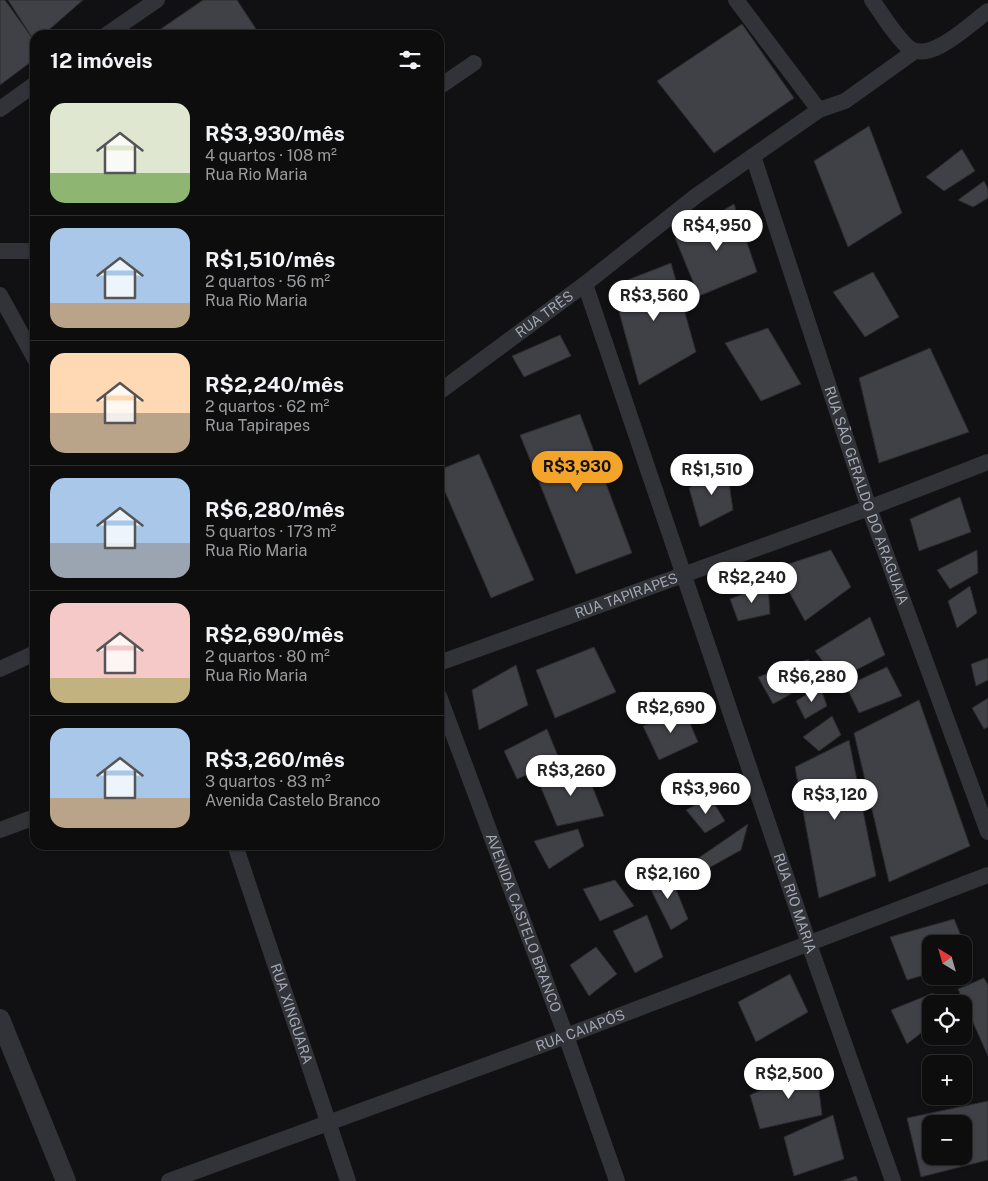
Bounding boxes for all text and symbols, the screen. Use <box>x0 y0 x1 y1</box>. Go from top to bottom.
icon: filters <box>396 46 424 74</box>
text: 12 imóveis <box>50 48 153 73</box>
text: R$3,930/mês <box>205 121 345 146</box>
icon: home <box>90 123 150 183</box>
text: 4 quartos · 108 m² <box>205 146 337 165</box>
text: Rua Rio Maria <box>205 165 307 184</box>
pin: R$4,950 <box>671 210 763 252</box>
text: R$4,950 <box>683 216 751 235</box>
text: R$1,510/mês <box>205 247 335 272</box>
icon: home <box>90 248 150 308</box>
text: 2 quartos · 56 m² <box>205 272 330 291</box>
pin: R$3,560 <box>608 280 700 322</box>
text: R$3,560 <box>620 286 688 305</box>
street label: RUA TRÊS <box>512 287 576 341</box>
text: Rua Rio Maria <box>205 291 307 310</box>
text: R$2,240/mês <box>205 372 344 397</box>
icon: home <box>90 373 150 433</box>
street label: RUA SÃO GERALDO DO ARAGUAIA <box>821 384 912 607</box>
text: 2 quartos · 62 m² <box>205 397 329 416</box>
text: Rua Tapirapes <box>205 416 310 435</box>
pin: R$3,930 <box>531 450 623 493</box>
pin: R$1,510 <box>666 454 758 496</box>
text: R$3,930 <box>543 457 611 476</box>
text: R$1,510 <box>681 460 743 479</box>
text: R$6,280/mês <box>205 497 345 522</box>
icon: home <box>90 498 150 558</box>
text: 5 quartos · 173 m² <box>205 522 336 541</box>
text: Rua Rio Maria <box>205 541 307 560</box>
pin: R$2,240 <box>706 562 798 604</box>
text: R$2,240 <box>718 568 786 587</box>
street label: RUA TAPIRAPES <box>573 570 680 621</box>
text: R$2,690/mês <box>205 622 344 647</box>
icon: home <box>90 623 150 683</box>
text: 2 quartos · 80 m² <box>205 647 330 666</box>
pin: R$6,280 <box>766 660 858 703</box>
text: Rua Rio Maria <box>205 666 307 685</box>
text: R$6,280 <box>778 667 846 686</box>
pin: R$2,690 <box>625 692 717 734</box>
text: R$2,690 <box>637 698 705 717</box>
text: R$3,260/mês <box>205 747 345 772</box>
icon: home <box>90 748 150 808</box>
pin: R$3,260 <box>525 754 617 797</box>
text: R$3,260 <box>537 761 605 780</box>
text: 3 quartos · 83 m² <box>205 772 331 791</box>
pin: R$3,960 <box>660 772 752 815</box>
pin: R$3,120 <box>789 778 881 821</box>
text: R$3,960 <box>672 779 740 798</box>
text: R$3,120 <box>803 785 867 804</box>
text: Avenida Castelo Branco <box>205 791 380 810</box>
street label: AVENIDA CASTELO BRANCO <box>483 831 564 1015</box>
street label: RUA RIO MARIA <box>771 851 820 956</box>
pin: R$2,160 <box>622 858 714 900</box>
text: R$2,160 <box>636 864 700 883</box>
north arrow <box>922 935 972 985</box>
map controls <box>922 935 972 1165</box>
street label: RUA XINGUARA <box>267 961 316 1066</box>
button: locate <box>922 995 972 1045</box>
street label: RUA CAIAPÓS <box>534 1006 627 1054</box>
button: + <box>922 1055 972 1105</box>
pin: R$2,500 <box>743 1058 835 1100</box>
text: R$2,500 <box>755 1064 823 1083</box>
button: − <box>922 1115 972 1165</box>

